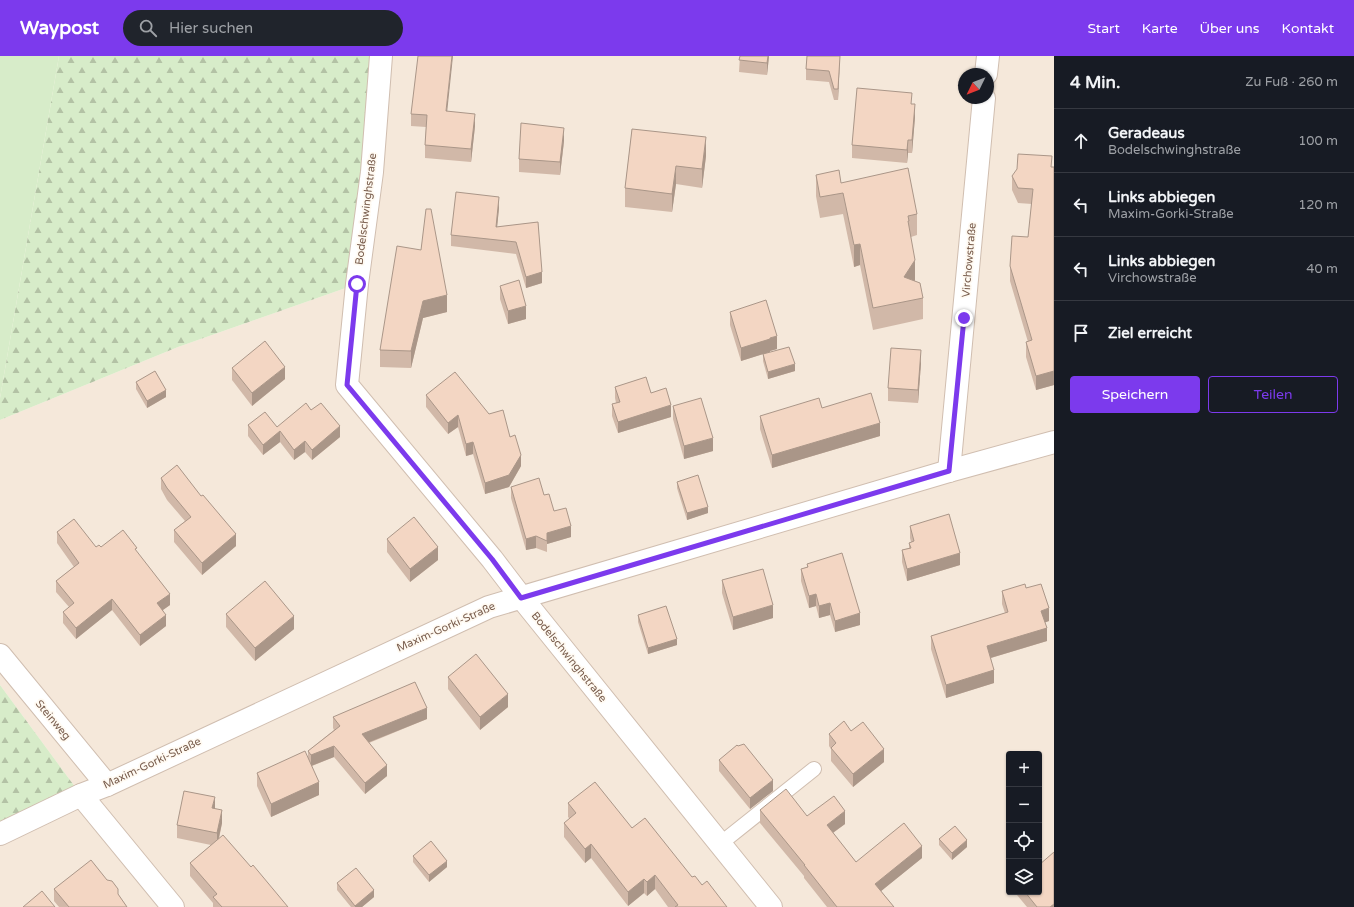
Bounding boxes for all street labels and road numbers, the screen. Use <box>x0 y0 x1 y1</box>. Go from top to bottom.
street label: Bodelschwinghstraße <box>353 152 379 266</box>
street label: Virchowstraße <box>959 222 979 298</box>
street label: Maxim-Gorki-Straße <box>395 599 497 655</box>
street label: Bodelschwinghstraße <box>529 609 609 705</box>
street label: Steinweg <box>33 697 73 743</box>
street label: Maxim-Gorki-Straße <box>101 735 203 791</box>

